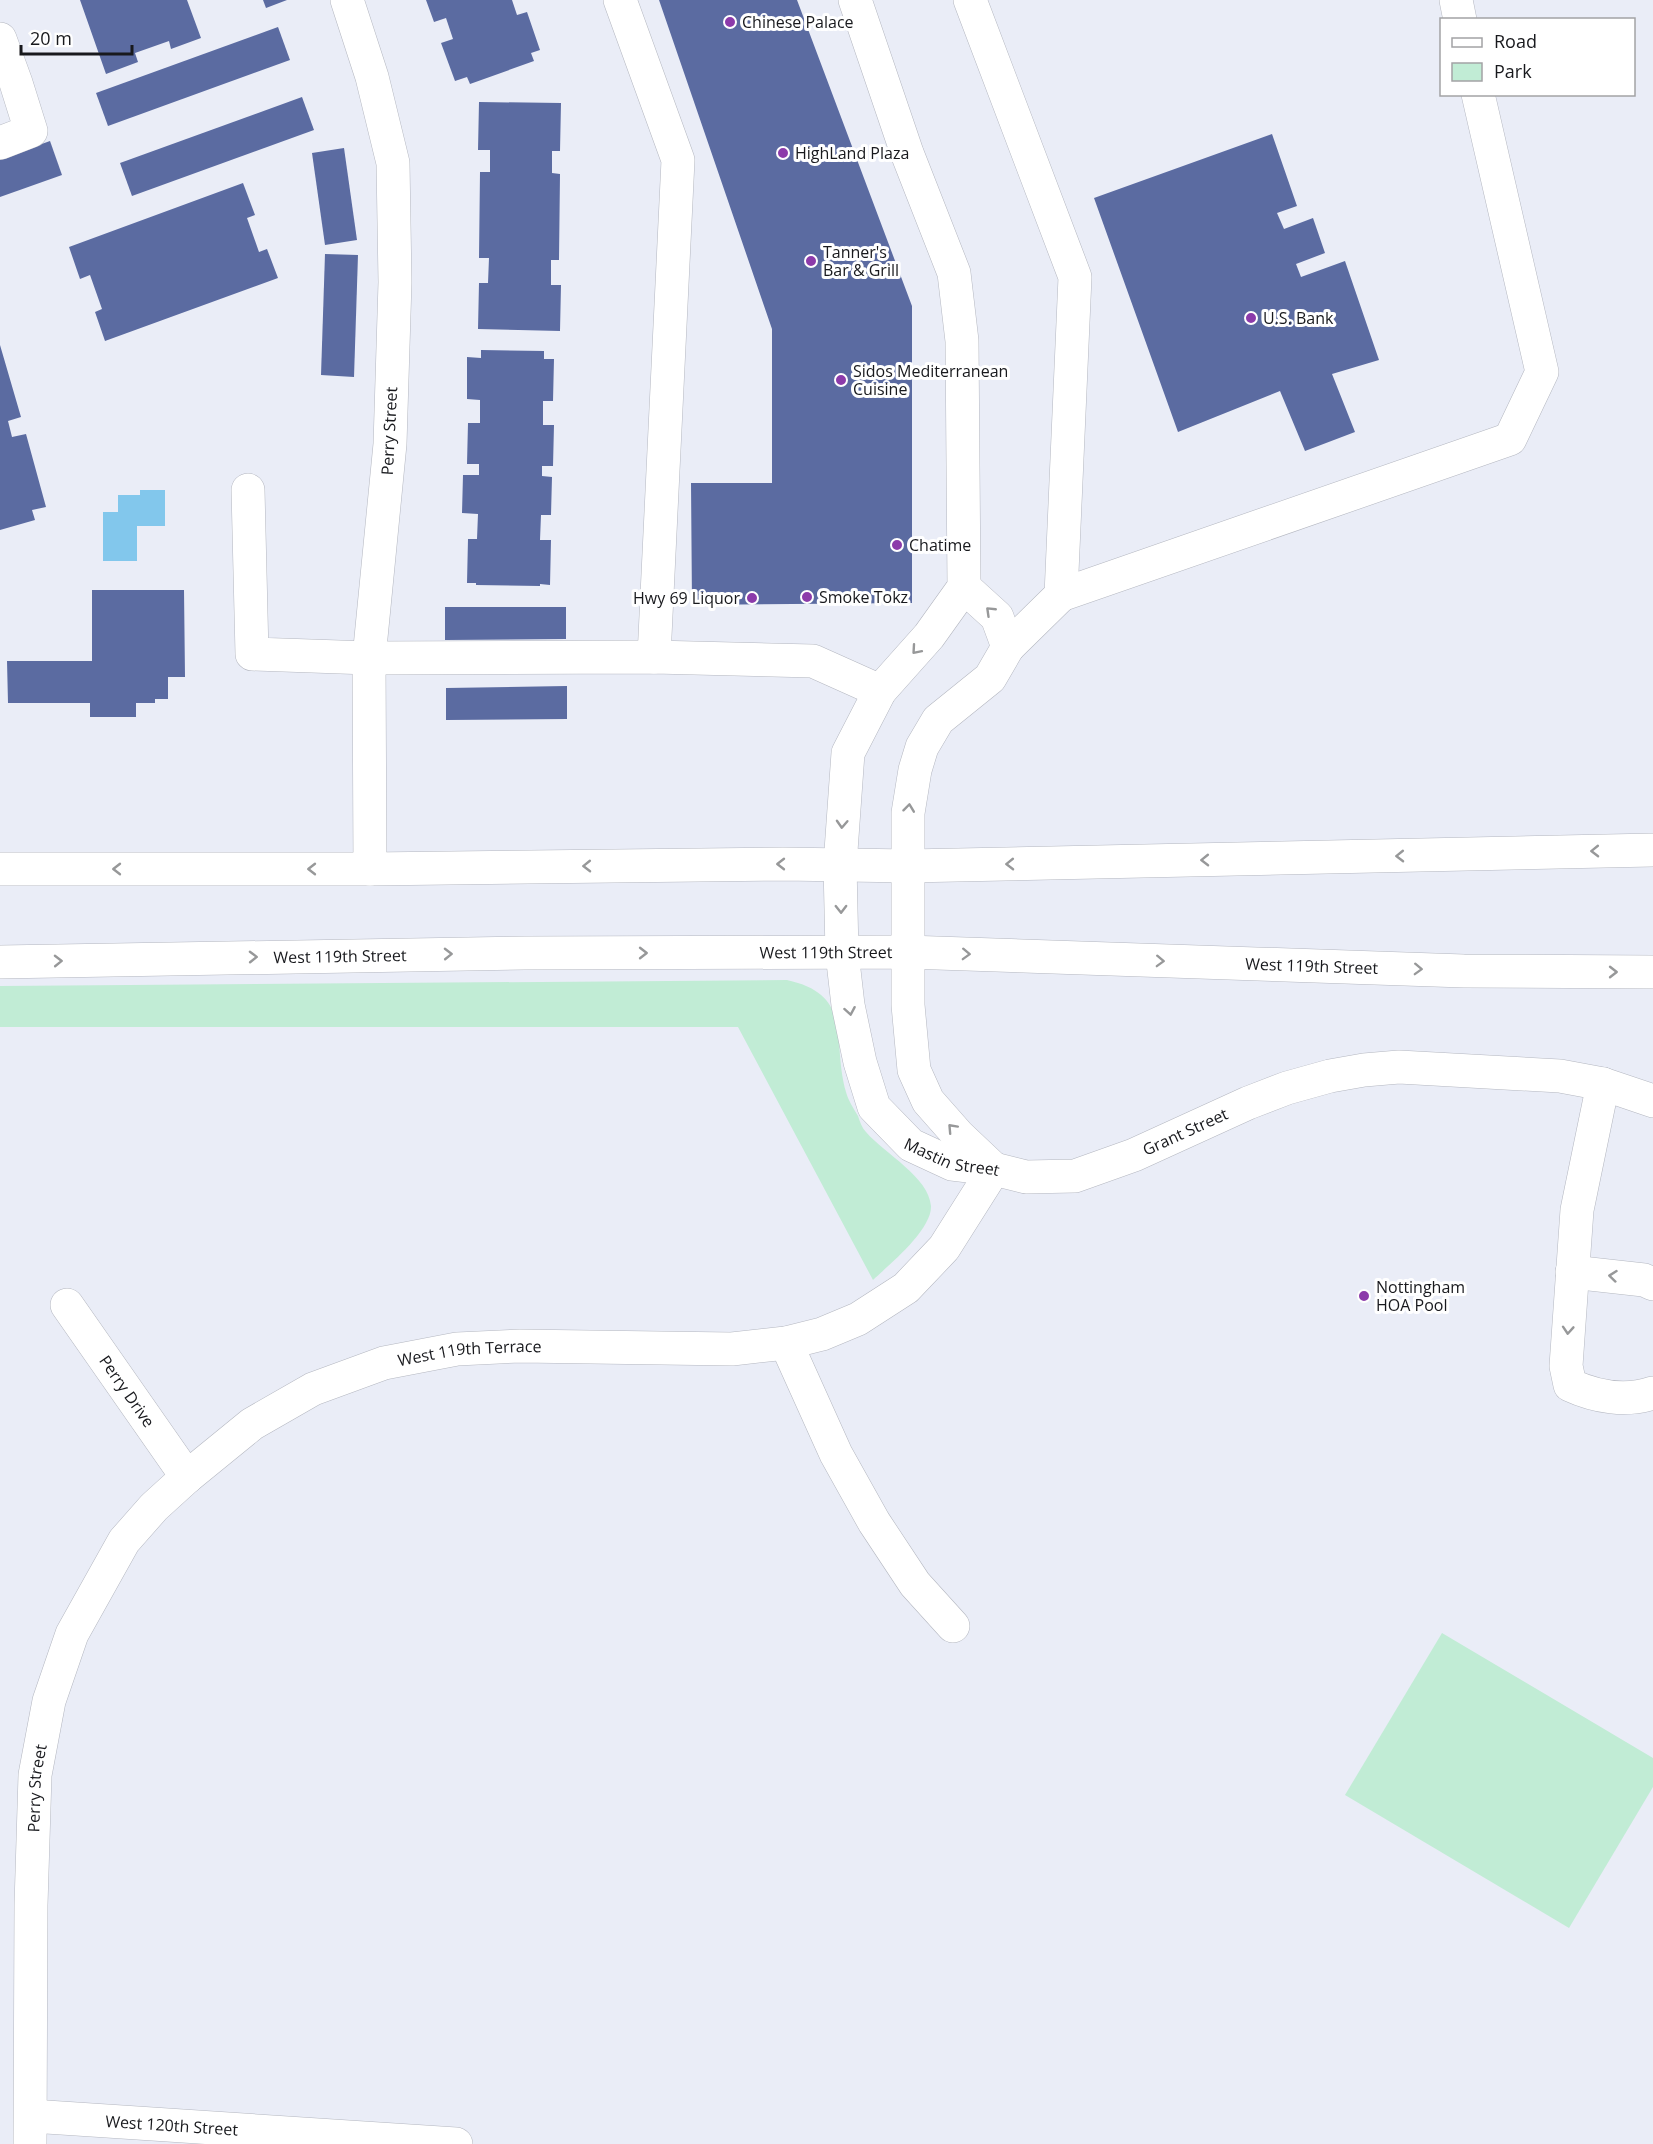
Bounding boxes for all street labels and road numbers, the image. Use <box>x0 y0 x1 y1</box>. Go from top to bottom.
street label: Perry Street <box>376 386 402 476</box>
street label: West 119th Street <box>759 941 893 963</box>
street label: West 119th Street <box>273 944 407 968</box>
street label: West 119th Street <box>1245 953 1379 979</box>
street label: Grant Street <box>1139 1103 1232 1161</box>
street label: Mastin Street <box>901 1132 1002 1181</box>
street label: West 119th Terrace <box>396 1335 542 1371</box>
street label: Perry Drive <box>94 1351 160 1431</box>
street label: Perry Street <box>22 1742 52 1833</box>
street label: West 120th Street <box>105 2110 239 2141</box>

